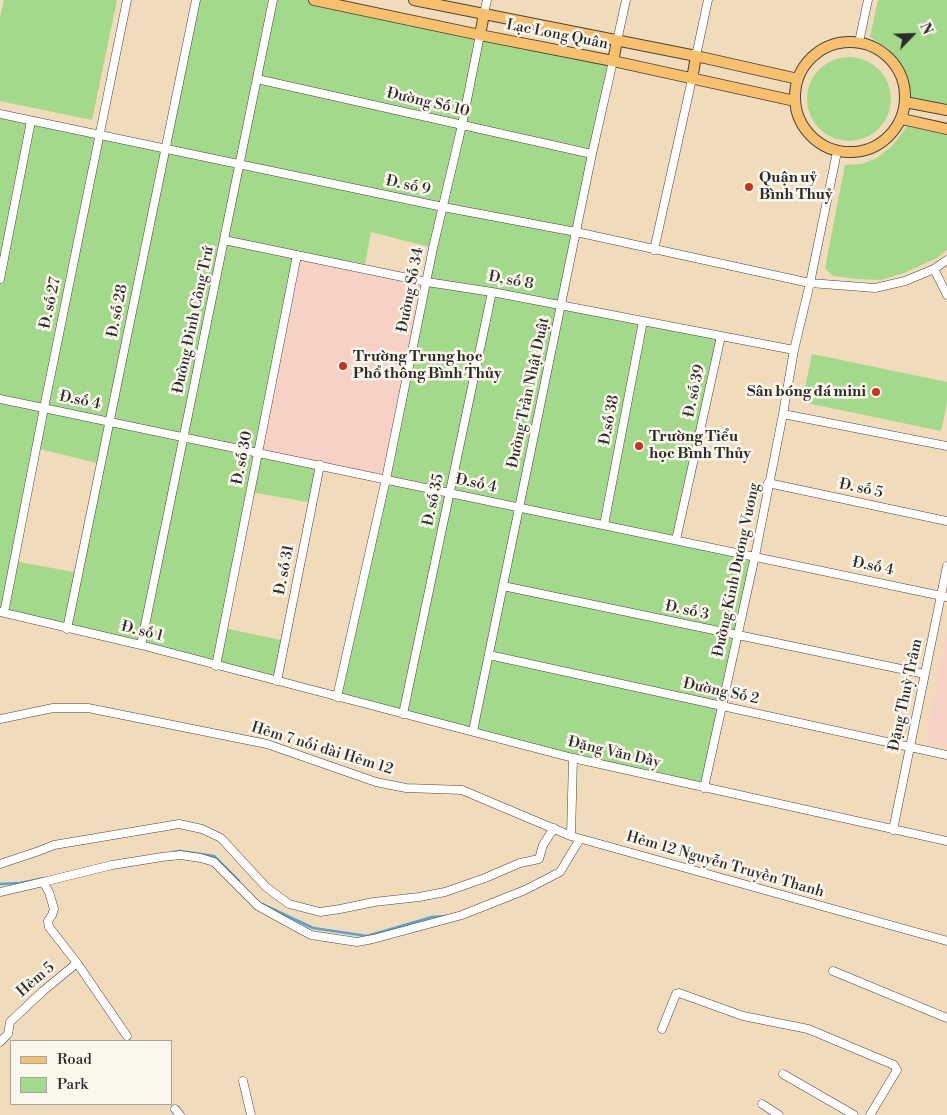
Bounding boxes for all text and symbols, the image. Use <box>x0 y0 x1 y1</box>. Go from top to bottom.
north arrow <box>887 10 937 60</box>
street label: Lạc Long Quân <box>505 16 609 54</box>
text: N <box>915 20 936 38</box>
street label: Đường Số 10 <box>385 85 471 121</box>
place label: Quận uỷ Bình Thuỷ <box>759 169 833 204</box>
street label: Đ. số 9 <box>384 172 432 200</box>
marker: Quận uỷ Bình Thuỷ <box>743 181 755 193</box>
street label: Đường Đinh Công Trứ <box>170 245 218 395</box>
street label: Đường Số 34 <box>394 246 428 334</box>
street label: Đ, số 8 <box>487 268 535 294</box>
street label: Đ. số 27 <box>37 276 65 330</box>
street label: Đ. số 28 <box>104 283 132 339</box>
street label: Đường Trần Nhật Duật <box>504 316 554 470</box>
place label: Trường Trung học Phổ thông Bình Thủy <box>353 348 502 383</box>
marker: Trường Trung học Phổ thông Bình Thủy <box>337 360 349 372</box>
street label: Đ. số 39 <box>681 363 709 419</box>
place label: Sân bóng đá mini <box>747 383 866 401</box>
marker: Sân bóng đá mini <box>870 386 882 398</box>
street label: Đ.số 4 <box>58 388 102 414</box>
street label: Đ.số 38 <box>596 394 624 446</box>
place label: Trường Tiểu học Bình Thủy <box>649 428 751 463</box>
street label: Đ. số 30 <box>229 430 257 486</box>
marker: Trường Tiểu học Bình Thủy <box>633 440 645 452</box>
street label: Đ.số 4 <box>454 471 498 497</box>
street label: Đ. số 35 <box>420 472 448 528</box>
street label: Đ. số 5 <box>837 476 885 502</box>
street label: Đường Kinh Dương Vương <box>710 481 764 659</box>
street label: Đ. số 31 <box>271 544 299 596</box>
street label: Đ.số 4 <box>851 554 895 580</box>
street label: Đ. số 3 <box>663 598 711 624</box>
street label: Đ. số 1 <box>119 618 165 646</box>
street label: Đặng Thuỳ Trâm <box>885 637 927 753</box>
street label: Đường Số 2 <box>681 675 761 709</box>
street label: Hẻm 7 nối dài Hẻm 12 <box>249 719 395 779</box>
street label: Đặng Văn Dầy <box>566 734 662 772</box>
street label: Hẻm 12 Nguyễn Truyền Thanh <box>624 828 826 902</box>
street label: Hẻm 5 <box>13 959 59 1001</box>
legend <box>10 1040 172 1105</box>
text: Road <box>57 1050 92 1069</box>
text: Park <box>57 1075 88 1094</box>

